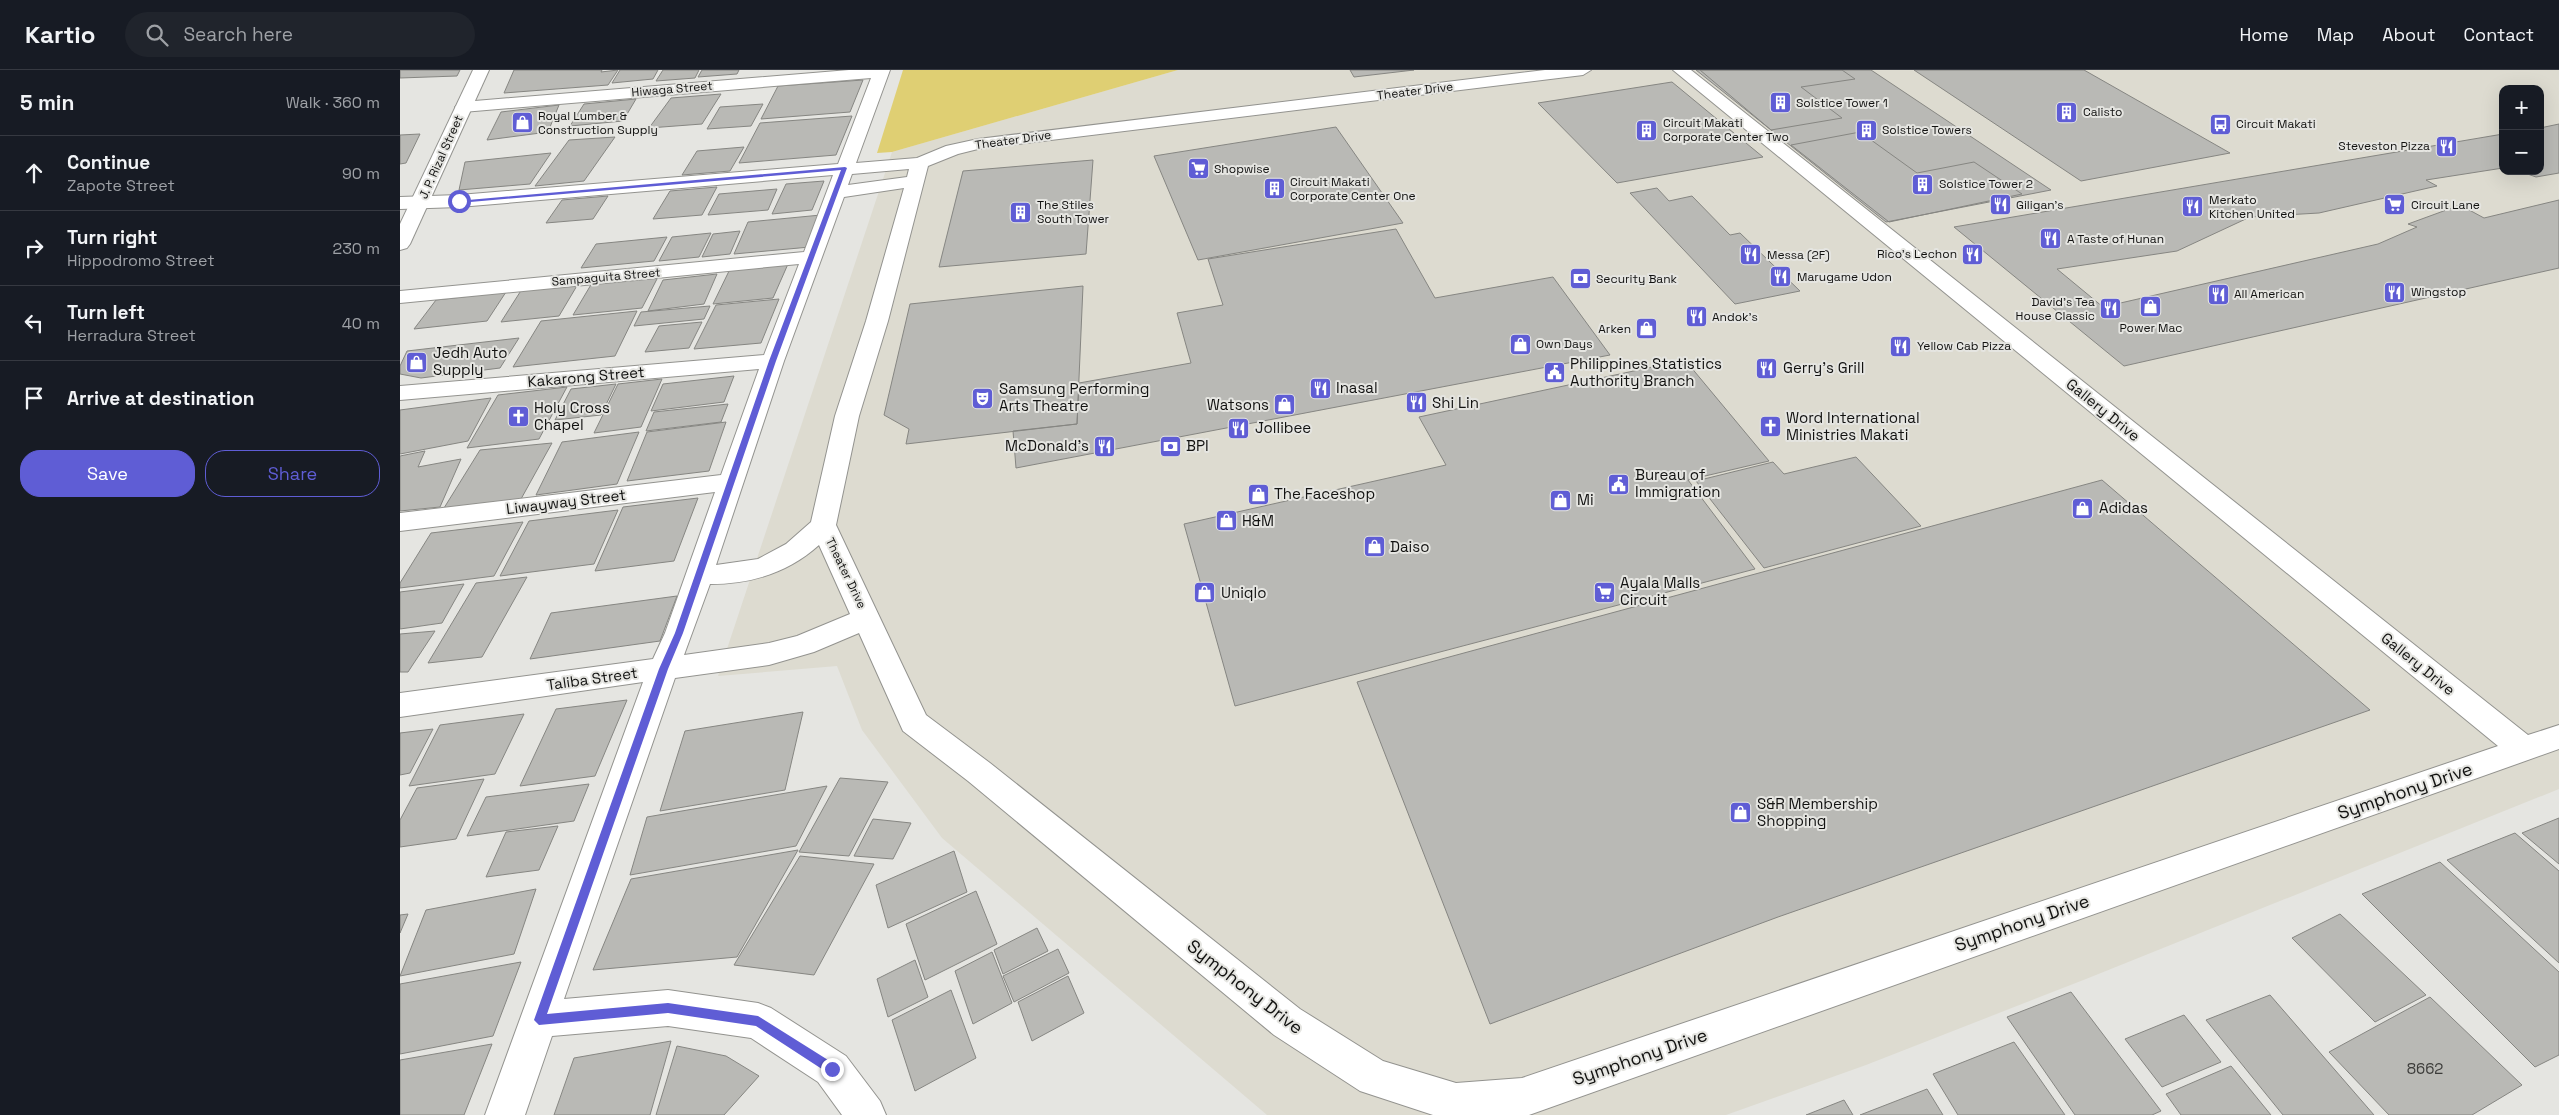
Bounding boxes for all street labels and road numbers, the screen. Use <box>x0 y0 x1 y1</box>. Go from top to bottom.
street label: Hiwaga Street <box>631 77 713 101</box>
street label: Theater Drive <box>1376 78 1454 104</box>
street label: J. P. Rizal Street <box>415 113 467 201</box>
street label: Theater Drive <box>974 127 1052 153</box>
street label: Sampaguita Street <box>551 264 661 290</box>
street label: Kakarong Street <box>527 362 645 391</box>
street label: Gallery Drive <box>2063 374 2144 445</box>
street label: Liwayway Street <box>505 485 627 518</box>
street label: Theater Drive <box>822 535 870 611</box>
street label: Gallery Drive <box>2378 628 2459 699</box>
street label: Taliba Street <box>545 663 639 694</box>
street label: Symphony Drive <box>2334 757 2475 824</box>
street label: Symphony Drive <box>1951 889 2092 956</box>
street label: Symphony Drive <box>1183 934 1308 1039</box>
street label: Symphony Drive <box>1569 1023 1710 1090</box>

